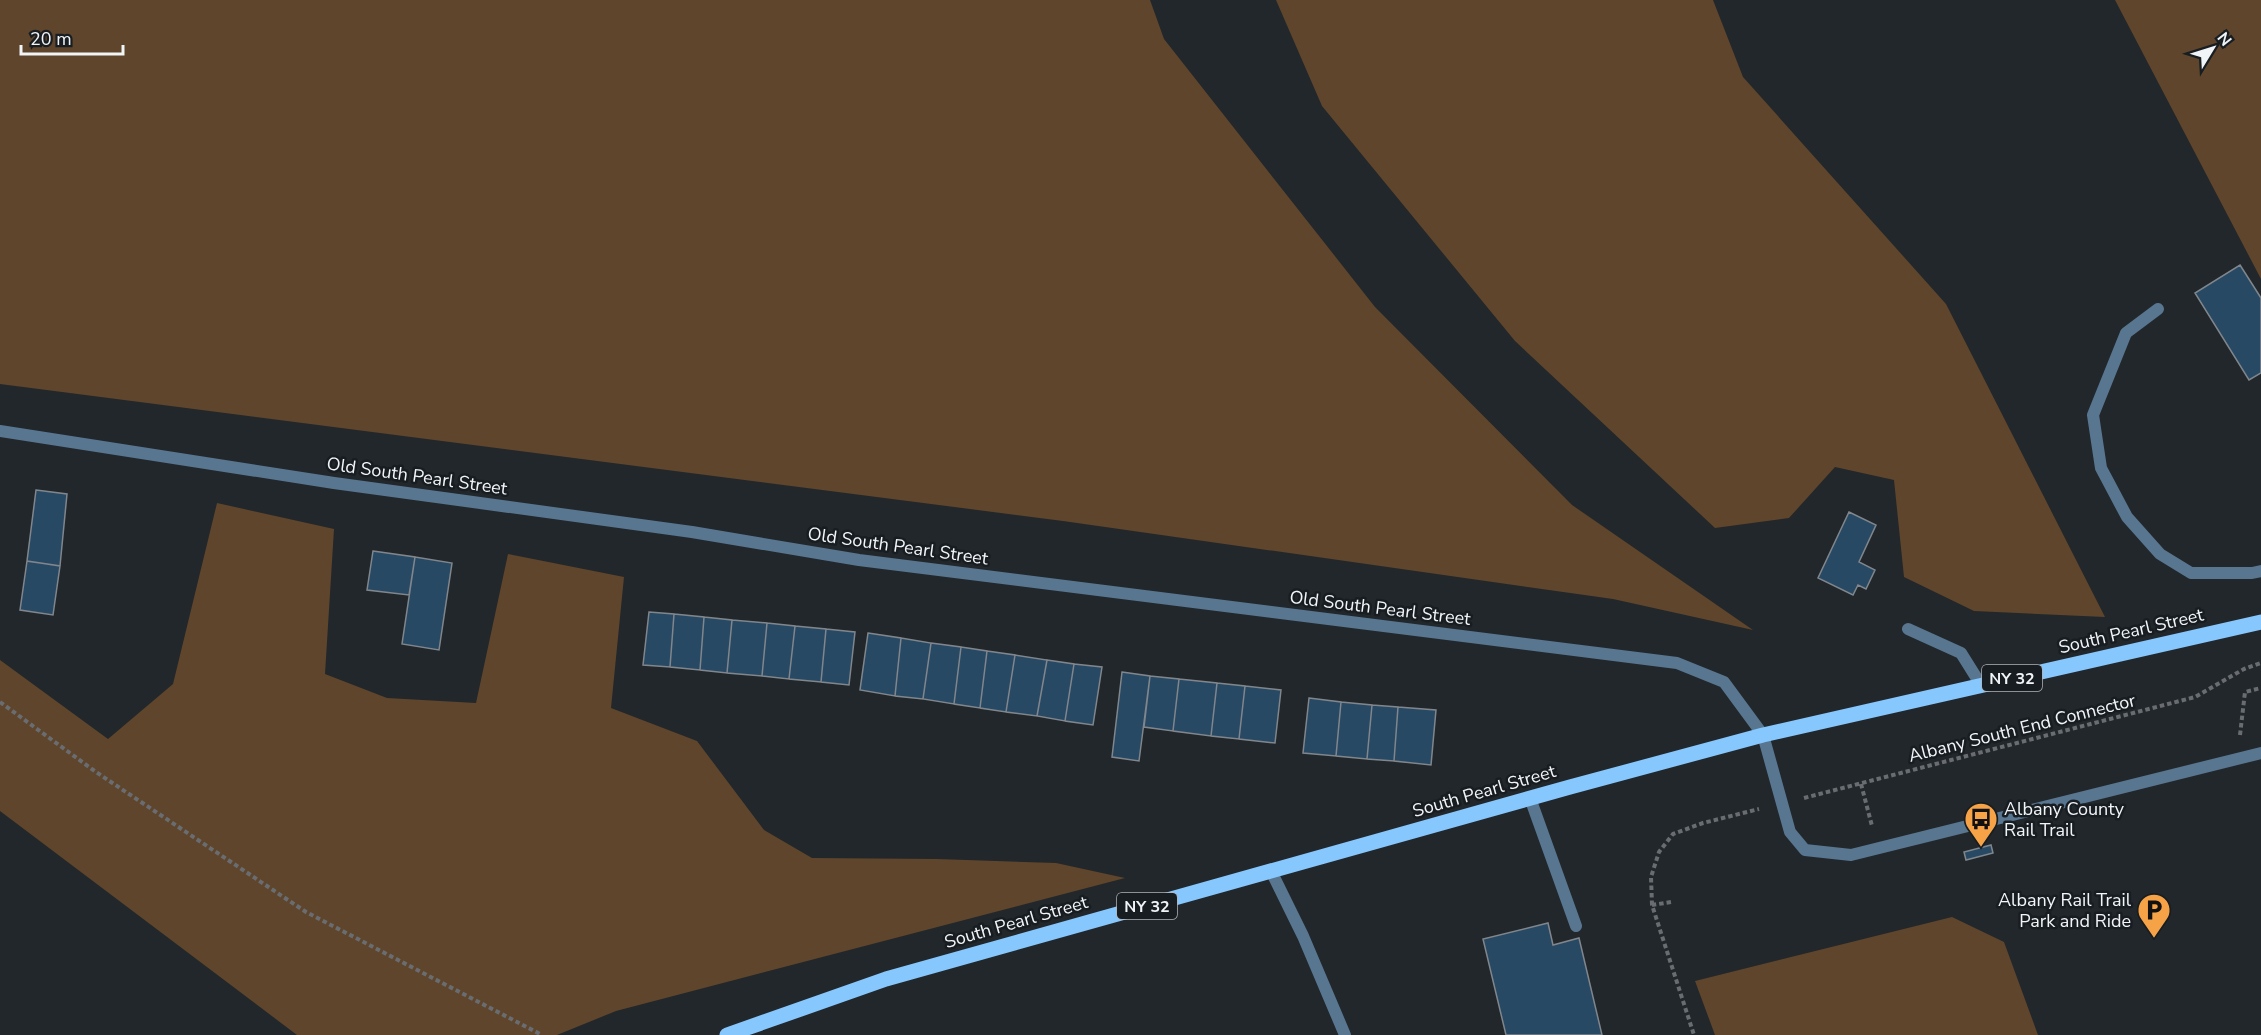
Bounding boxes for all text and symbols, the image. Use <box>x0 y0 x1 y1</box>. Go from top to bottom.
scale bar <box>21 18 123 56</box>
north arrow <box>2183 18 2243 78</box>
text: 20 m <box>30 27 72 51</box>
text: N <box>2212 28 2236 51</box>
street label: Old South Pearl Street <box>325 451 510 501</box>
street label: Old South Pearl Street <box>806 521 991 571</box>
street label: Old South Pearl Street <box>1288 585 1473 631</box>
street label: South Pearl Street <box>2056 603 2206 659</box>
road number: NY 32 <box>1982 665 2042 691</box>
street label: Albany South End Connector <box>1906 688 2139 768</box>
street label: South Pearl Street <box>1410 759 1559 823</box>
place label: Albany County Rail Trail <box>2004 797 2125 842</box>
bus stop icon: Albany County Rail Trail <box>1963 801 1999 848</box>
place label: Albany Rail Trail Park and Ride <box>1998 888 2132 933</box>
street label: South Pearl Street <box>942 890 1091 954</box>
parking icon: Albany Rail Trail Park and Ride <box>2136 892 2172 939</box>
road number: NY 32 <box>1117 893 1177 919</box>

